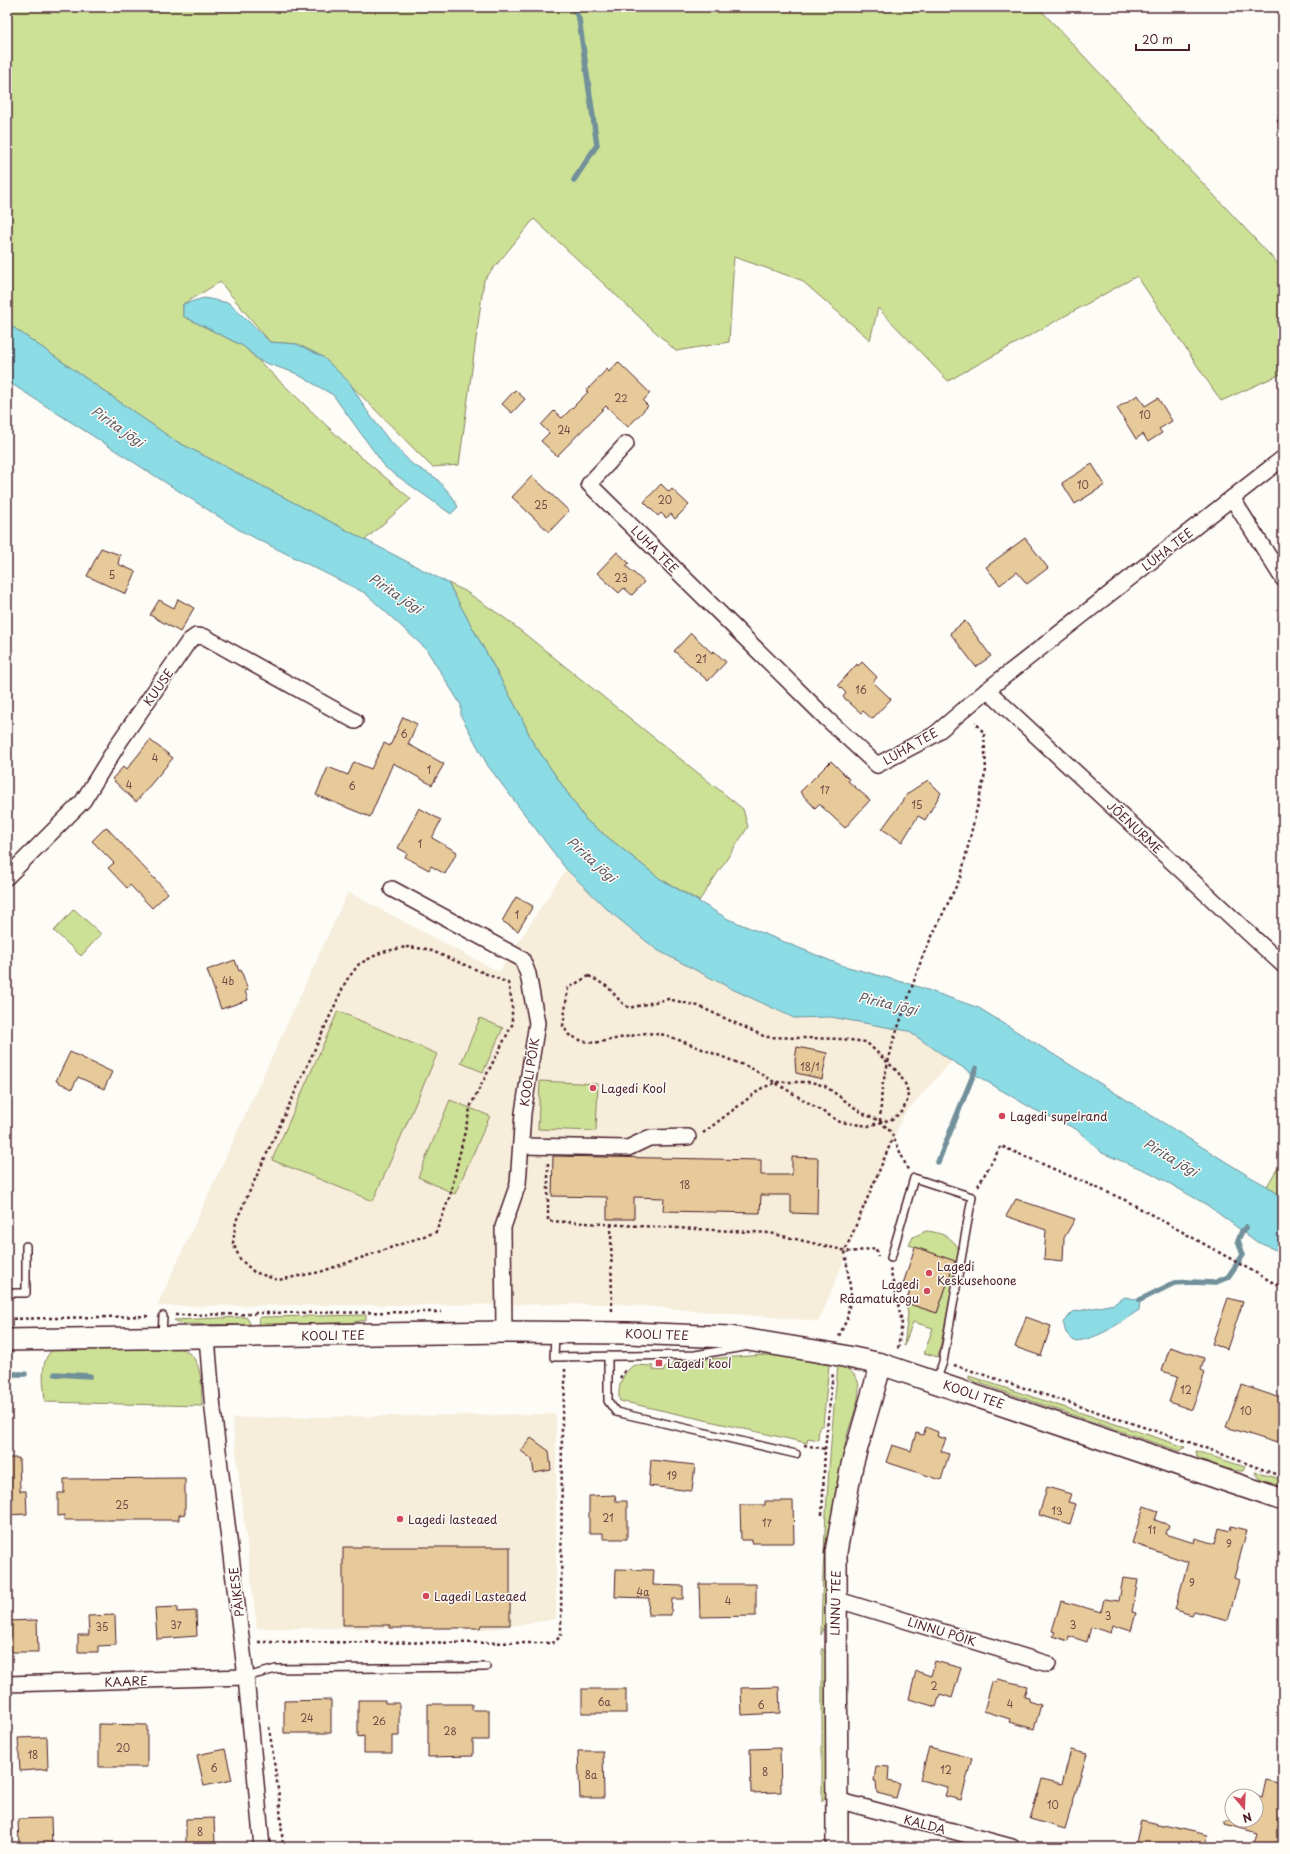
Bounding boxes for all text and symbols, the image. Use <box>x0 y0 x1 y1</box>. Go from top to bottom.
scale bar <box>1136 26 1189 52</box>
text: 20 m <box>1142 30 1173 48</box>
house number: 22 <box>614 390 628 405</box>
water label: Pirita jõgi <box>88 401 150 452</box>
house number: 10 <box>1139 407 1151 422</box>
house number: 24 <box>557 422 571 437</box>
house number: 10 <box>1077 477 1089 492</box>
house number: 20 <box>658 492 672 507</box>
house number: 25 <box>534 497 548 512</box>
street label: LUHA TEE <box>627 521 683 577</box>
street label: LUHA TEE <box>1137 523 1197 575</box>
house number: 5 <box>109 567 115 582</box>
water label: Pirita jõgi <box>366 568 428 619</box>
house number: 23 <box>614 570 628 585</box>
house number: 21 <box>695 651 707 666</box>
street label: KUUSE <box>139 665 177 709</box>
house number: 16 <box>855 682 867 697</box>
street label: LUHA TEE <box>879 723 941 769</box>
house number: 6 <box>400 726 408 741</box>
house number: 4 <box>152 750 159 765</box>
house number: 1 <box>427 762 431 777</box>
house number: 4 <box>126 777 133 792</box>
house number: 6 <box>348 778 356 793</box>
house number: 17 <box>820 782 831 797</box>
street label: JÕENURME <box>1103 796 1167 858</box>
house number: 15 <box>912 797 922 812</box>
water label: Pirita jõgi <box>563 832 622 888</box>
house number: 1 <box>418 836 422 851</box>
house number: 1 <box>515 907 519 922</box>
house number: 4b <box>222 973 234 988</box>
water label: Pirita jõgi <box>857 987 922 1020</box>
street label: KOOLI PÕIK <box>515 1036 543 1108</box>
house number: 18/1 <box>800 1059 820 1074</box>
place label: Lagedi Kool <box>601 1079 666 1097</box>
marker: Lagedi Kool <box>588 1083 598 1093</box>
place label: Lagedi supelrand <box>1010 1107 1108 1125</box>
marker: Lagedi supelrand <box>997 1111 1007 1121</box>
water label: Pirita jõgi <box>1140 1133 1204 1182</box>
house number: 18 <box>680 1177 690 1192</box>
place label: Lagedi Keskusehoone <box>937 1257 1017 1289</box>
marker: Lagedi Keskusehoone <box>924 1268 934 1278</box>
place label: Lagedi Raamatukogu <box>839 1275 919 1307</box>
marker: Lagedi Raamatukogu <box>922 1286 932 1296</box>
street label: KOOLI TEE <box>625 1324 689 1344</box>
street label: KOOLI TEE <box>301 1325 365 1345</box>
place label: Lagedi kool <box>667 1354 731 1372</box>
marker: Lagedi kool <box>654 1358 664 1368</box>
street label: KOOLI TEE <box>941 1375 1007 1413</box>
house number: 12 <box>1180 1382 1192 1397</box>
house number: 10 <box>1240 1403 1252 1418</box>
house number: 19 <box>667 1468 677 1483</box>
house number: 25 <box>115 1497 129 1512</box>
house number: 13 <box>1051 1503 1063 1518</box>
place label: Lagedi lasteaed <box>408 1510 498 1528</box>
house number: 21 <box>602 1510 614 1525</box>
marker: Lagedi lasteaed <box>395 1514 405 1524</box>
house number: 17 <box>762 1515 773 1530</box>
house number: 11 <box>1148 1522 1156 1537</box>
house number: 9 <box>1226 1536 1232 1551</box>
street label: PÄIKESE <box>224 1566 248 1618</box>
street label: LINNU TEE <box>825 1570 845 1636</box>
house number: 9 <box>1189 1575 1195 1590</box>
house number: 4a <box>637 1584 650 1599</box>
place label: Lagedi Lasteaed <box>434 1587 527 1605</box>
marker: Lagedi Lasteaed <box>421 1591 431 1601</box>
house number: 4 <box>725 1593 732 1608</box>
house number: 3 <box>1105 1608 1111 1623</box>
street label: LINNU PÕIK <box>905 1612 979 1650</box>
house number: 37 <box>170 1617 183 1632</box>
house number: 3 <box>1070 1617 1076 1632</box>
house number: 35 <box>96 1619 108 1634</box>
street label: KAARE <box>104 1671 148 1691</box>
house number: 2 <box>930 1678 938 1693</box>
house number: 6a <box>597 1694 611 1709</box>
house number: 4 <box>1007 1696 1014 1711</box>
house number: 6 <box>757 1697 765 1712</box>
house number: 24 <box>300 1710 314 1725</box>
house number: 26 <box>372 1713 386 1728</box>
house number: 28 <box>443 1723 457 1738</box>
house number: 20 <box>116 1740 130 1755</box>
house number: 18 <box>28 1747 38 1762</box>
house number: 6 <box>210 1760 218 1775</box>
house number: 12 <box>940 1762 952 1777</box>
house number: 8 <box>762 1764 768 1779</box>
house number: 8a <box>585 1767 598 1782</box>
north arrow <box>1224 1788 1264 1828</box>
house number: 10 <box>1047 1797 1059 1812</box>
text: N <box>1240 1808 1254 1827</box>
street label: KALDA <box>902 1810 948 1838</box>
house number: 8 <box>197 1824 203 1839</box>

